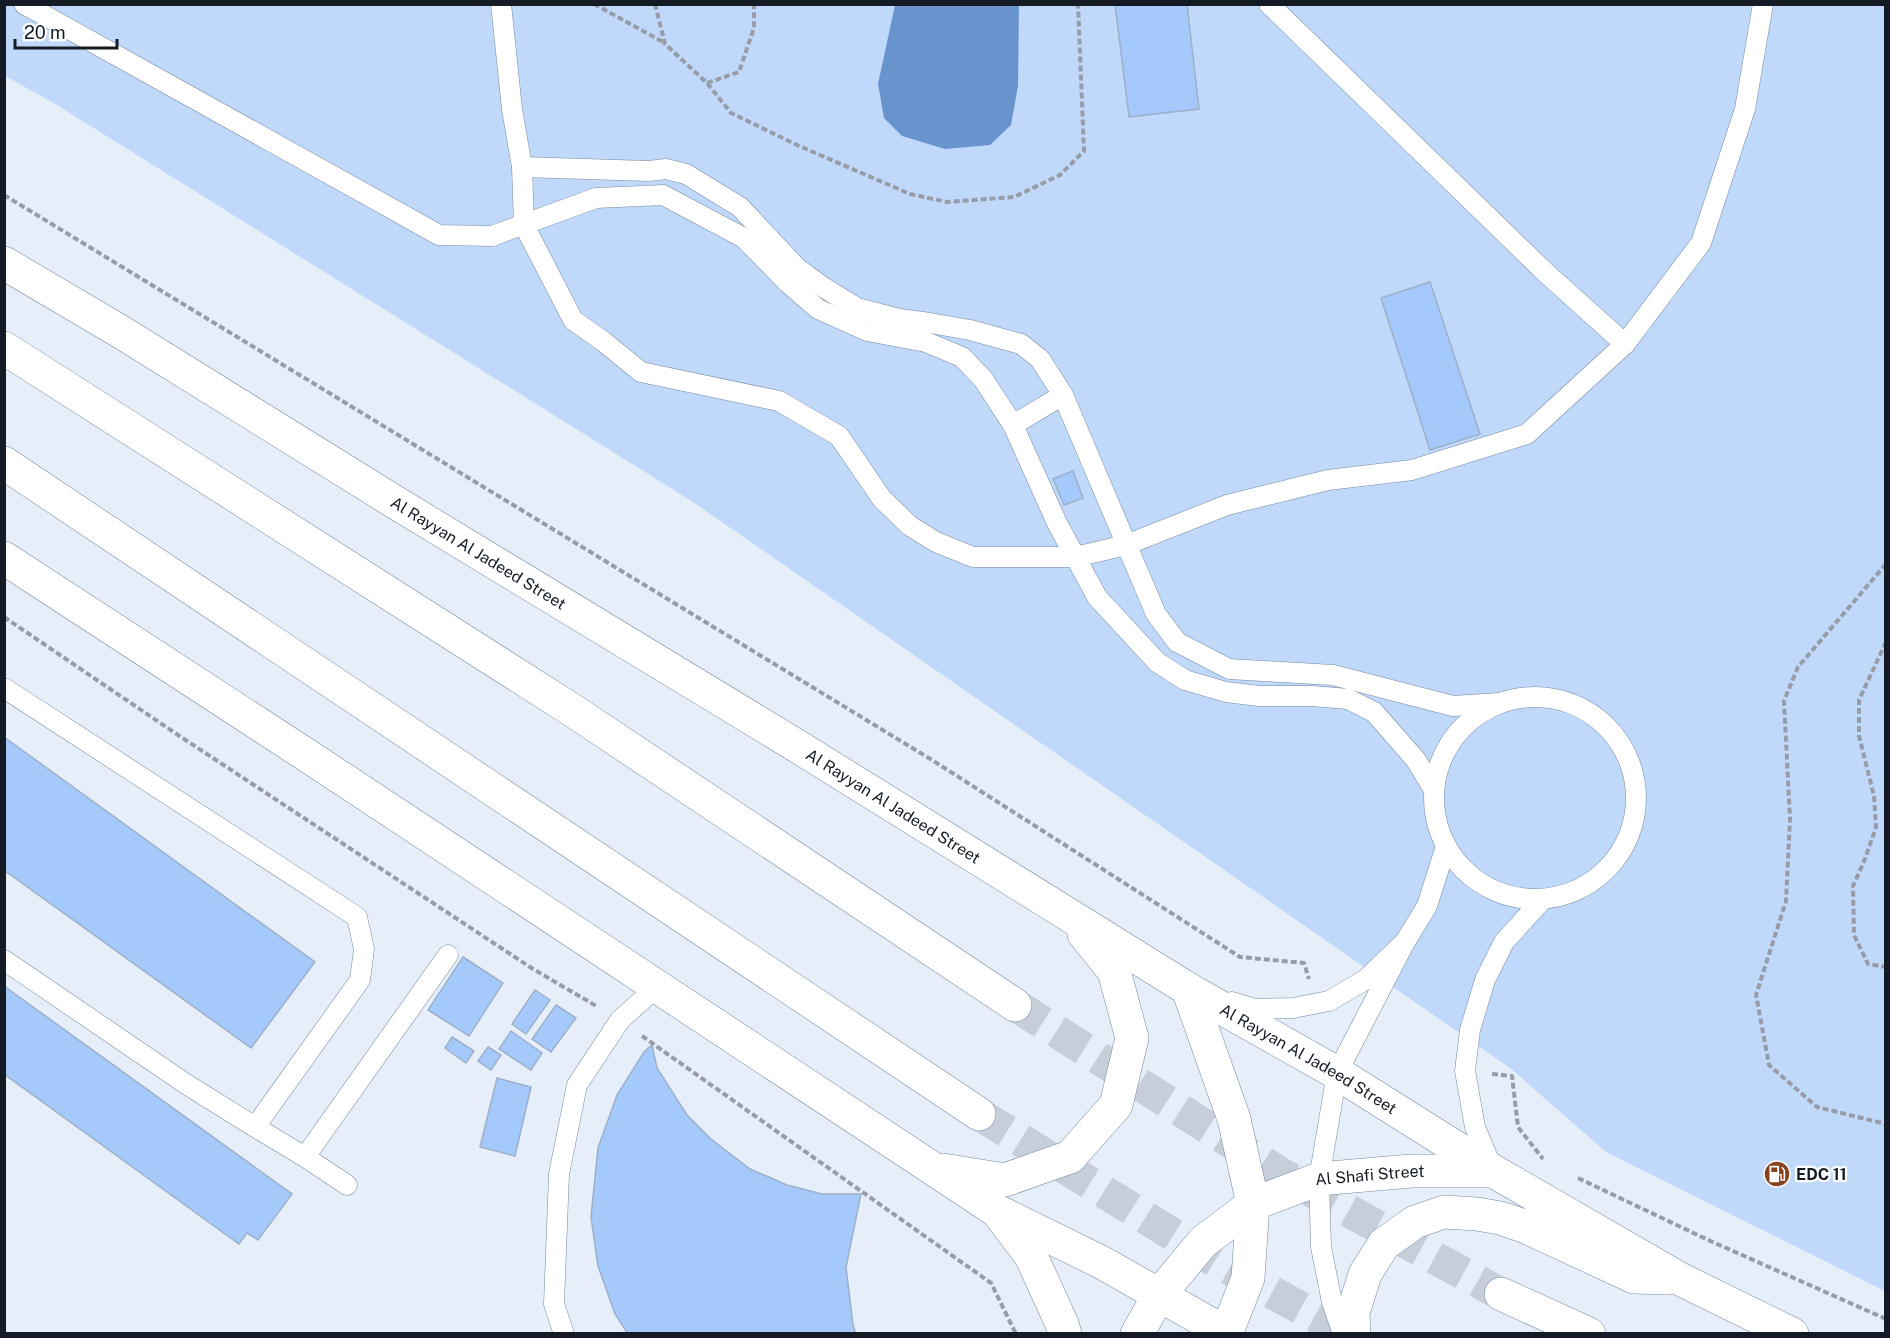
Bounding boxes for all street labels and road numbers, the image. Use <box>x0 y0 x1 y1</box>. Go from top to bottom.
street label: Al Rayyan Al Jadeed Street <box>387 493 569 614</box>
street label: Al Rayyan Al Jadeed Street <box>802 745 984 868</box>
street label: Al Rayyan Al Jadeed Street <box>1216 1000 1400 1118</box>
street label: Al Shafi Street <box>1314 1162 1424 1189</box>

